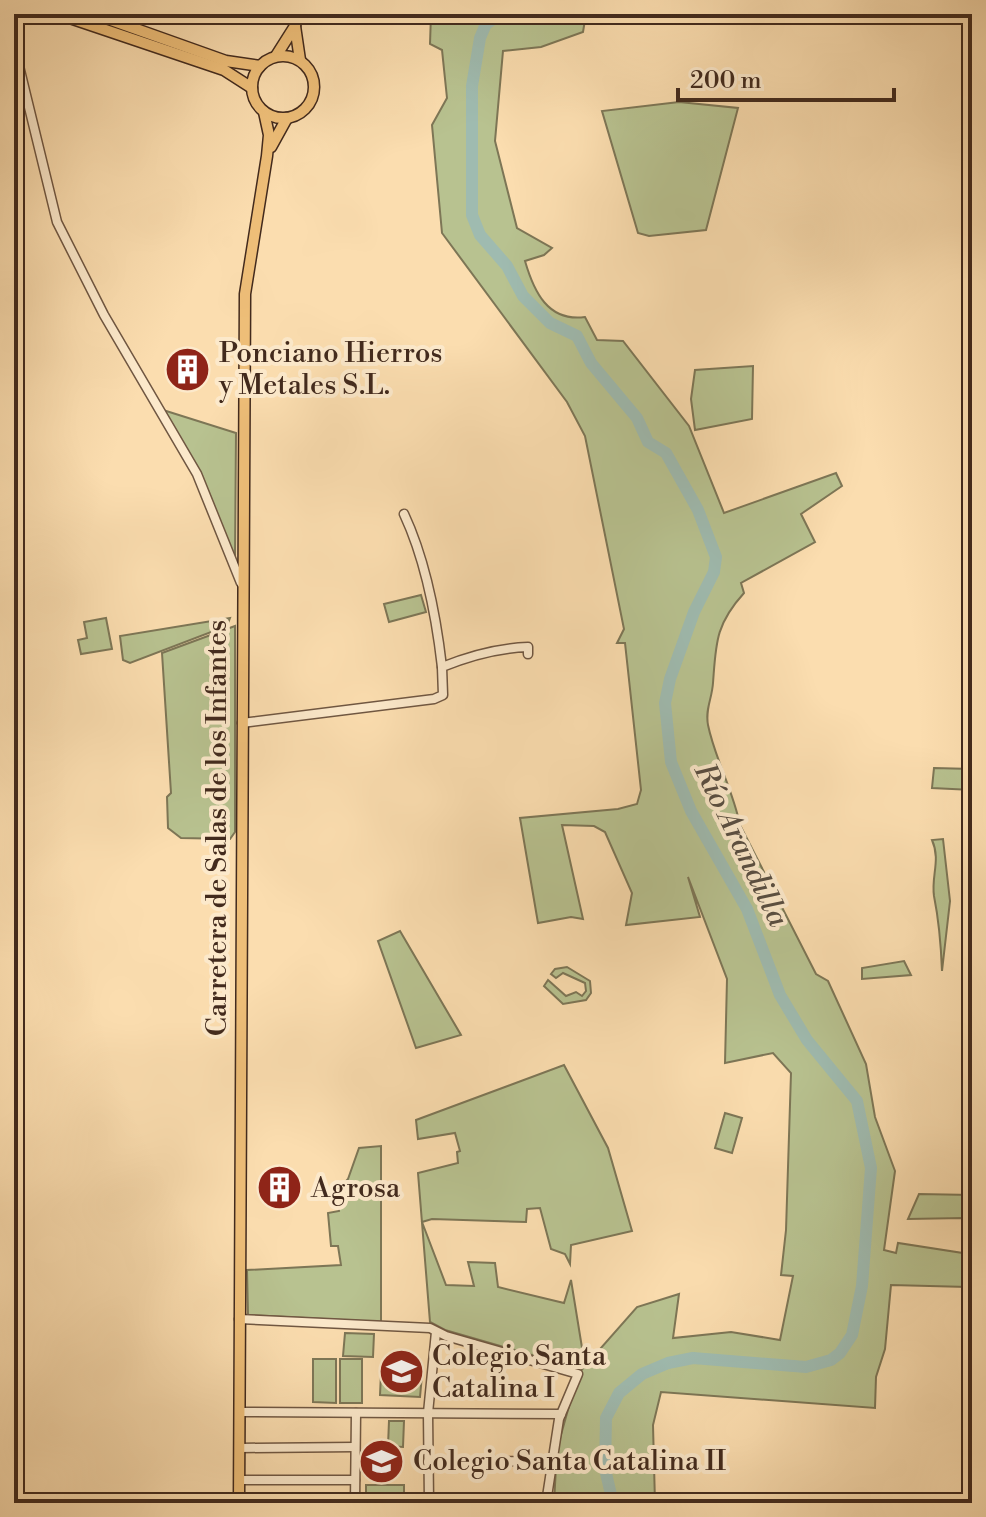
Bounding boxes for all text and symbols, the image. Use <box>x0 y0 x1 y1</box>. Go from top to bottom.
scale bar <box>678 52 894 102</box>
text: 200 m <box>690 66 761 96</box>
place label: Ponciano Hierros y Metales S.L. <box>218 336 443 403</box>
building icon: Ponciano Hierros y Metales S.L. <box>164 345 212 393</box>
street label: Carretera de Salas de los Infantes <box>200 620 235 1036</box>
water label: Río Arandilla <box>685 756 797 933</box>
building icon: Agrosa <box>256 1164 304 1212</box>
place label: Agrosa <box>310 1171 401 1206</box>
place label: Colegio Santa Catalina I <box>432 1339 607 1406</box>
school or university icon: Colegio Santa Catalina I <box>377 1348 425 1396</box>
school or university icon: Colegio Santa Catalina II <box>358 1437 406 1485</box>
place label: Colegio Santa Catalina II <box>413 1444 727 1479</box>

